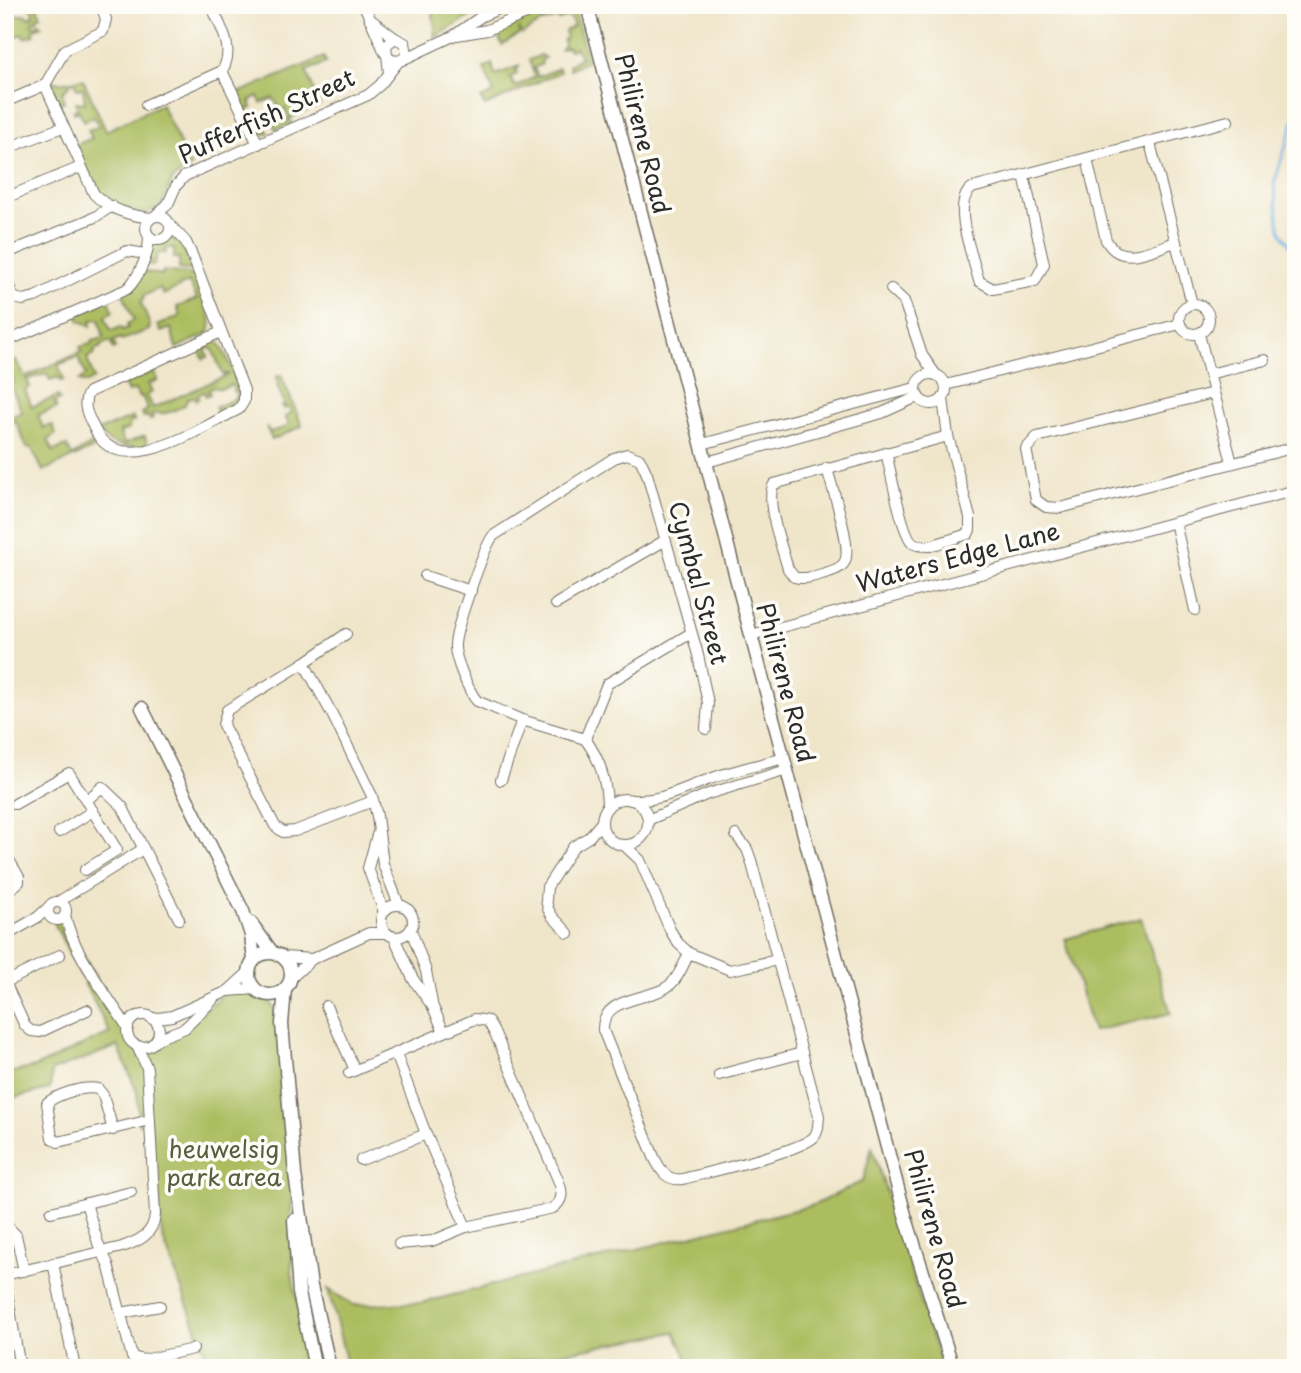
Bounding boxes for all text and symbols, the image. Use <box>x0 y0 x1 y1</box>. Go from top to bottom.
street label: Philirene Road <box>607 50 681 218</box>
street label: Pufferfish Street <box>172 58 361 172</box>
street label: Cymbal Street <box>661 497 739 668</box>
street label: Waters Edge Lane <box>852 512 1063 601</box>
street label: Philirene Road <box>748 599 826 766</box>
park label: heuwelsig park area <box>166 1130 282 1194</box>
street label: Philirene Road <box>896 1145 976 1312</box>

